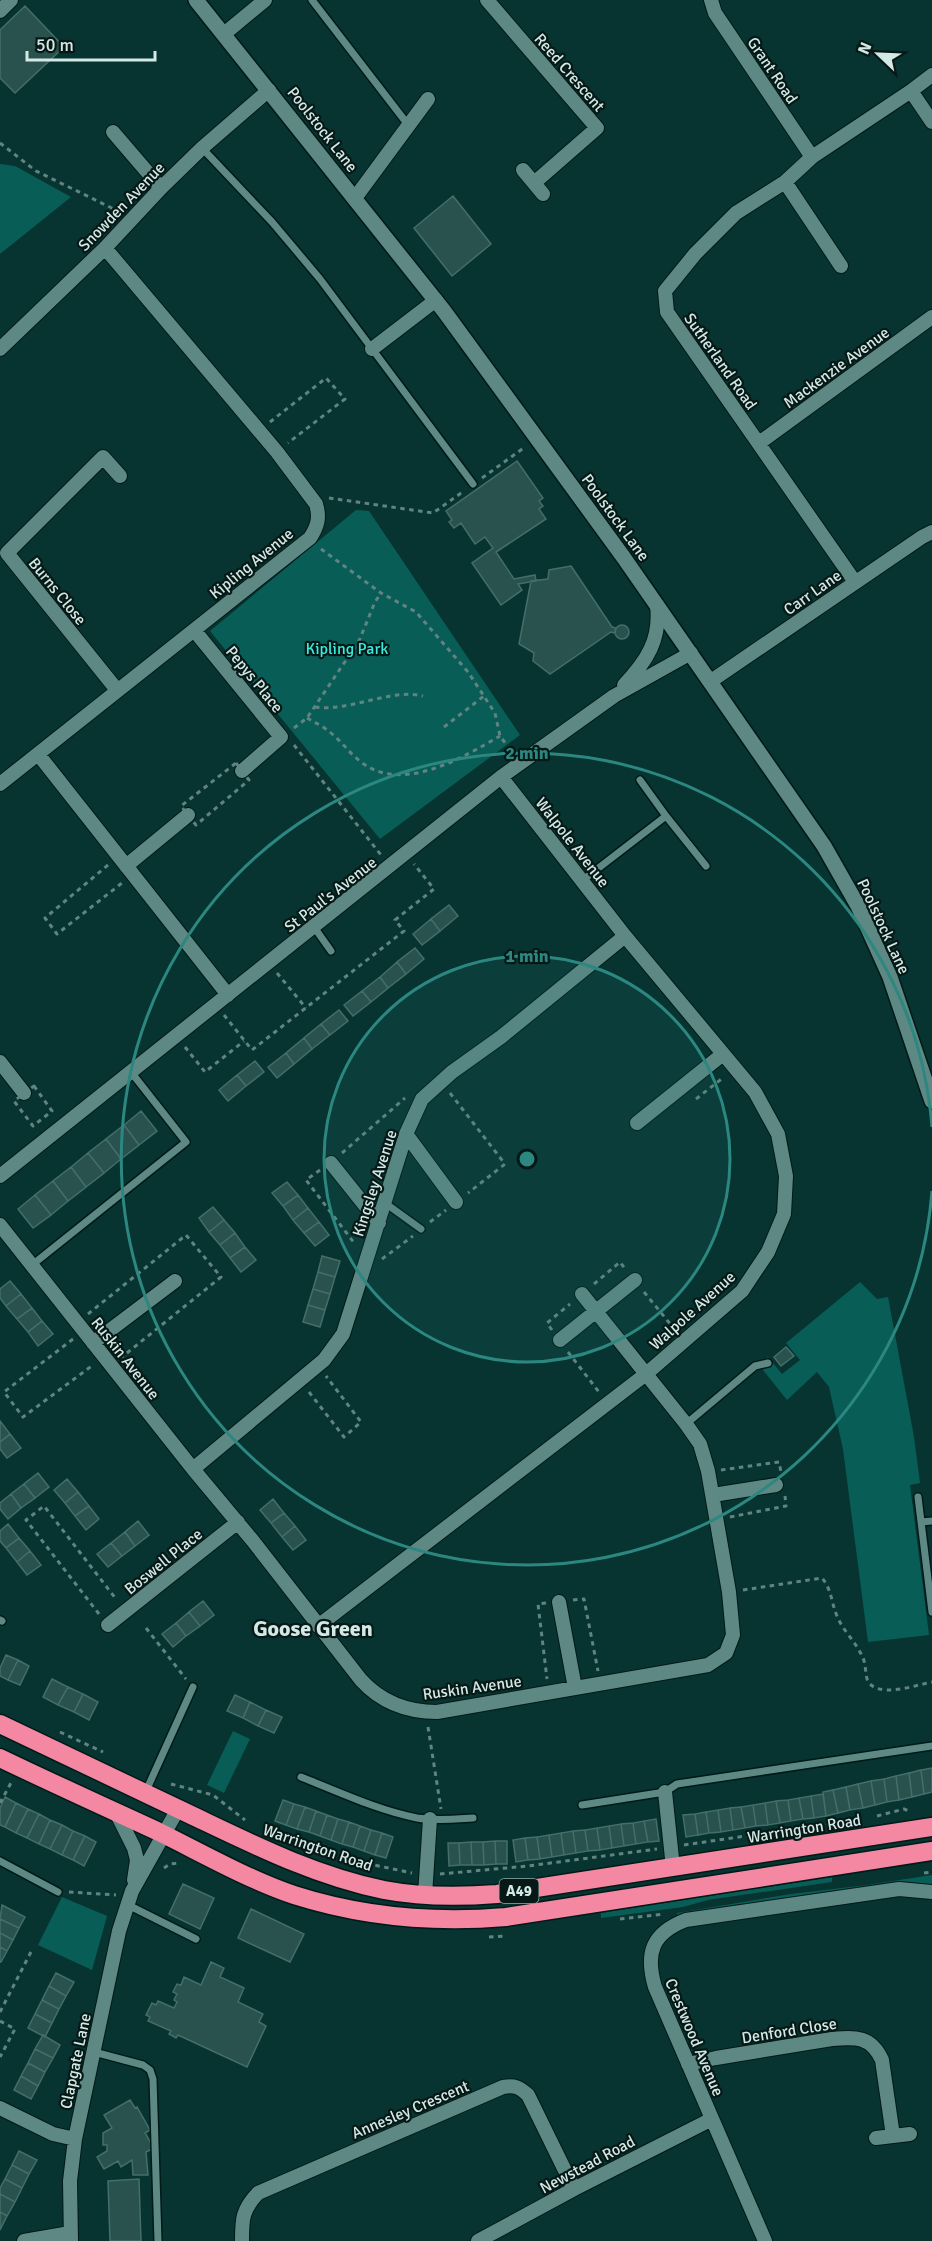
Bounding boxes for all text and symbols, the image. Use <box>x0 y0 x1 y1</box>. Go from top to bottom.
scale bar <box>27 24 154 62</box>
north arrow <box>848 24 908 84</box>
street label: Reed Crescent <box>530 29 609 116</box>
street label: Grant Road <box>743 33 802 108</box>
text: 50 m <box>36 34 74 56</box>
text: N <box>854 39 876 58</box>
street label: Poolstock Lane <box>283 83 362 176</box>
street label: Snowden Avenue <box>74 158 169 255</box>
street label: Sutherland Road <box>679 309 761 414</box>
street label: Mackenzie Avenue <box>780 323 893 413</box>
street label: Poolstock Lane <box>577 470 654 565</box>
street label: Kipling Avenue <box>206 524 298 604</box>
street label: Burns Close <box>24 554 91 629</box>
street label: Carr Lane <box>780 566 845 620</box>
park label: Kipling Park <box>306 639 388 659</box>
street label: Pepys Place <box>221 642 287 717</box>
text: 2 min <box>505 742 549 764</box>
street label: Walpole Avenue <box>531 794 614 892</box>
street label: St Paul's Avenue <box>280 853 381 937</box>
street label: Poolstock Lane <box>852 876 914 977</box>
text: 1 min <box>505 945 549 967</box>
street label: Kingsley Avenue <box>348 1127 402 1239</box>
centre of rings <box>517 1149 537 1169</box>
street label: Walpole Avenue <box>646 1267 740 1355</box>
street label: Ruskin Avenue <box>87 1313 164 1404</box>
street label: Boswell Place <box>121 1524 207 1599</box>
district label: Goose Green <box>253 1615 373 1642</box>
street label: Ruskin Avenue <box>421 1671 523 1705</box>
street label: Warrington Road <box>746 1810 862 1848</box>
street label: Warrington Road <box>260 1820 375 1876</box>
road number: A49 <box>500 1879 538 1903</box>
street label: Crestwood Avenue <box>660 1975 728 2099</box>
street label: Clapgate Lane <box>56 2011 96 2111</box>
street label: Denford Close <box>740 2014 838 2048</box>
street label: Annesley Crescent <box>349 2076 472 2144</box>
street label: Newstead Road <box>536 2131 639 2198</box>

